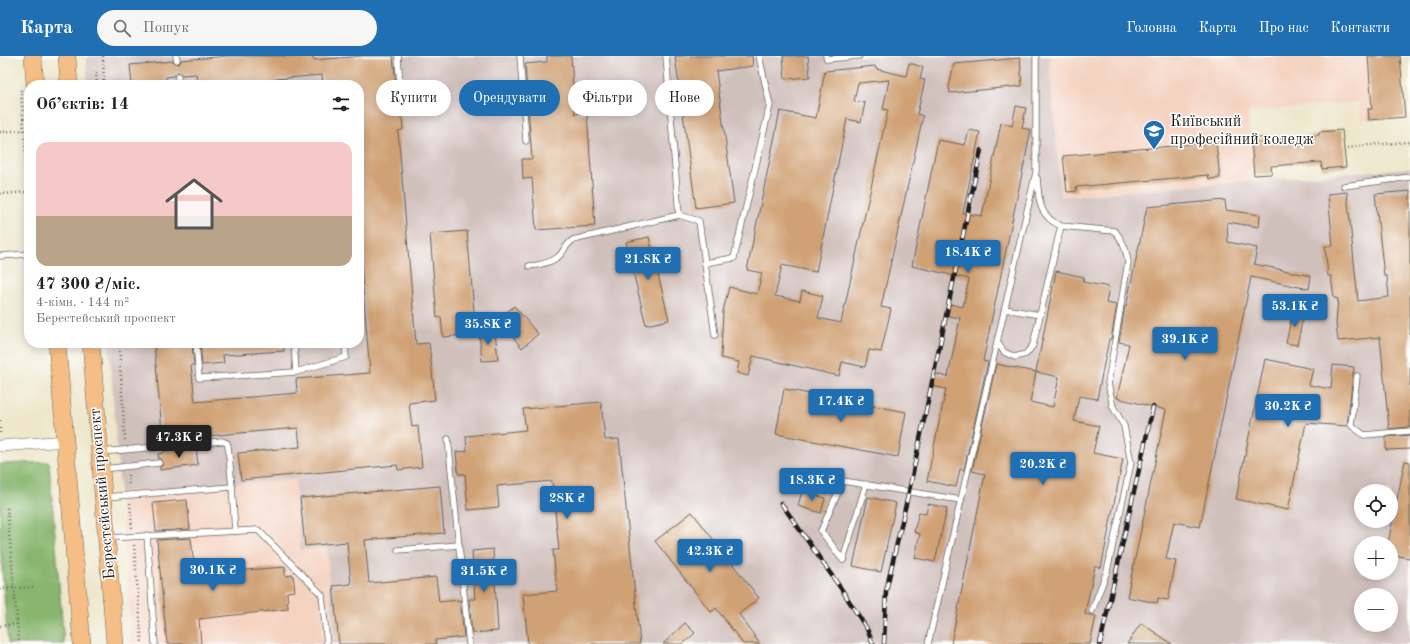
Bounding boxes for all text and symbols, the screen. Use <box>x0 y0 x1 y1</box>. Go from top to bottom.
search box <box>97 10 377 46</box>
icon: search <box>111 17 133 39</box>
text: Карта <box>20 19 73 38</box>
text: Пошук <box>143 21 189 36</box>
text: Головна <box>1126 21 1177 35</box>
text: Карта <box>1199 21 1237 35</box>
text: Про нас <box>1259 21 1309 35</box>
text: Контакти <box>1331 21 1390 35</box>
chip: Купити <box>376 80 451 116</box>
chip: Орендувати <box>459 80 560 116</box>
chip: Фільтри <box>568 80 647 116</box>
chip: Нове <box>655 80 714 116</box>
icon: filters <box>330 93 352 115</box>
text: Об’єктів: 14 <box>36 96 129 113</box>
place label: Київський професійний коледж <box>1170 114 1315 148</box>
school or university icon: Київський професійний коледж <box>1141 118 1167 151</box>
icon: home <box>158 168 230 240</box>
pin: 18.4K ₴ <box>931 240 1005 274</box>
text: 18.4K ₴ <box>944 246 992 259</box>
pin: 21.8K ₴ <box>611 247 685 281</box>
text: 21.8K ₴ <box>624 253 672 266</box>
text: 47 300 ₴/міс. <box>36 276 140 293</box>
pin: 53.1K ₴ <box>1258 294 1332 328</box>
text: 4-кімн. · 144 m² <box>36 296 129 309</box>
text: 53.1K ₴ <box>1271 300 1319 313</box>
text: Берестейський проспект <box>36 312 176 325</box>
pin: 35.8K ₴ <box>451 312 525 346</box>
text: 35.8K ₴ <box>464 318 512 331</box>
pin: 39.1K ₴ <box>1148 327 1222 361</box>
text: 39.1K ₴ <box>1161 333 1209 346</box>
pin: 17.4K ₴ <box>804 389 878 423</box>
pin: 30.2K ₴ <box>1251 394 1325 428</box>
text: 17.4K ₴ <box>817 395 865 408</box>
text: 30.2K ₴ <box>1264 400 1312 413</box>
street label: Берестейський проспект <box>88 408 118 580</box>
pin: 47.3K ₴ <box>142 425 216 459</box>
text: 47.3K ₴ <box>155 431 203 444</box>
pin: 20.2K ₴ <box>1006 452 1080 486</box>
text: 20.2K ₴ <box>1019 458 1067 471</box>
pin: 18.3K ₴ <box>775 468 849 502</box>
text: 18.3K ₴ <box>788 474 836 487</box>
map controls <box>1354 484 1398 632</box>
button: locate <box>1354 484 1398 528</box>
pin: 28K ₴ <box>539 486 595 520</box>
text: 28K ₴ <box>549 492 585 505</box>
button: + <box>1354 536 1398 580</box>
pin: 42.3K ₴ <box>673 539 747 573</box>
text: 42.3K ₴ <box>686 545 734 558</box>
pin: 30.1K ₴ <box>176 558 250 592</box>
pin: 31.5K ₴ <box>447 559 521 593</box>
text: 30.1K ₴ <box>189 564 237 577</box>
text: 31.5K ₴ <box>460 565 508 578</box>
button: − <box>1354 588 1398 632</box>

